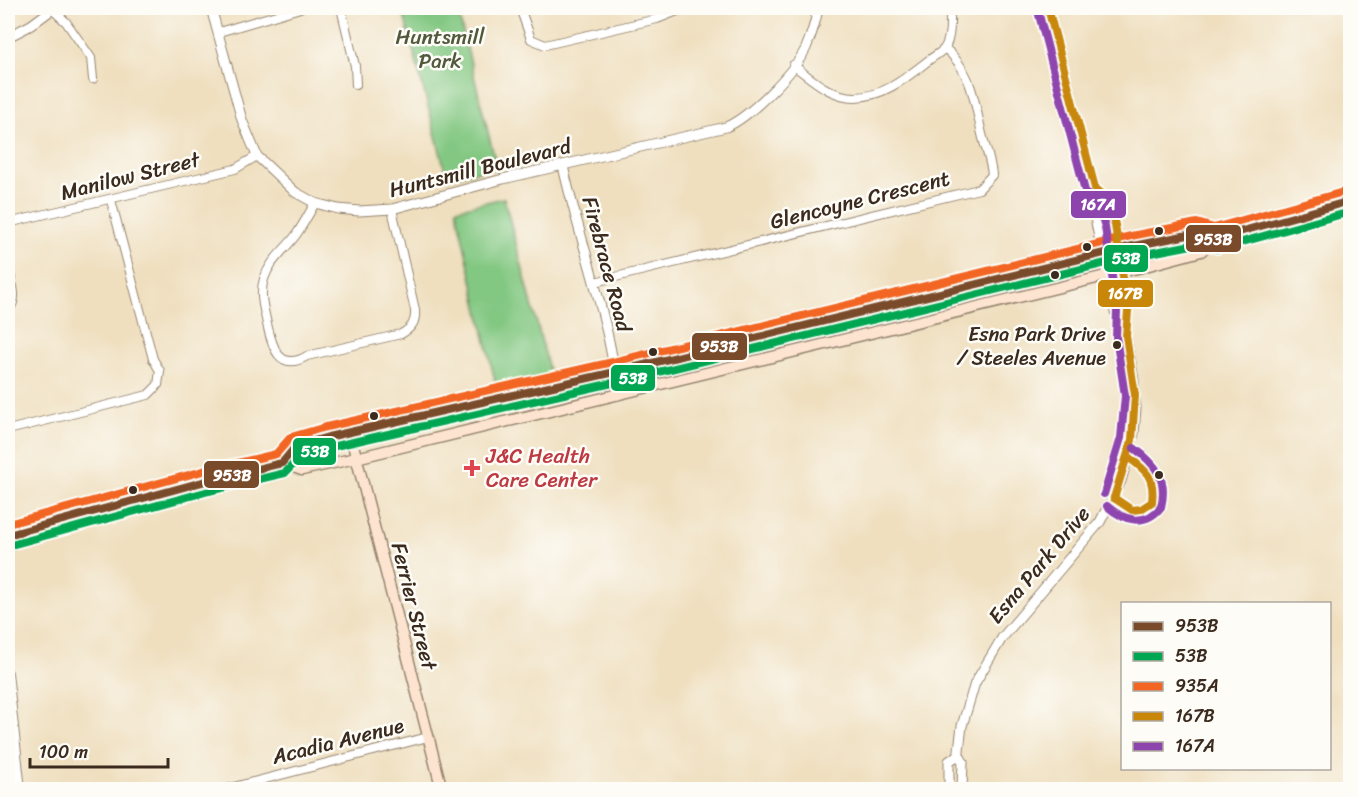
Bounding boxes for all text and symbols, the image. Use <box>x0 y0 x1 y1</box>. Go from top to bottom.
park label: Huntsmill Park <box>395 18 486 80</box>
street label: Huntsmill Boulevard <box>385 127 577 209</box>
street label: Manilow Street <box>56 140 205 212</box>
street label: Glencoyne Crescent <box>766 159 954 241</box>
line badge: 167A <box>1070 190 1127 219</box>
text: 167A <box>1080 190 1116 219</box>
street label: Firebrace Road <box>571 192 644 338</box>
line badge: 953B <box>1185 224 1242 253</box>
unlabelled marker <box>1153 225 1165 237</box>
text: 953B <box>1194 225 1233 254</box>
unlabelled marker <box>1081 241 1093 253</box>
line badge: 53B <box>1103 244 1149 273</box>
text: 53B <box>1112 244 1141 273</box>
unlabelled marker <box>1049 269 1061 281</box>
line badge: 167B <box>1097 279 1154 308</box>
text: 167B <box>1107 279 1143 308</box>
place label: Esna Park Drive / Steeles Avenue <box>956 317 1106 376</box>
line badge: 953B <box>691 332 748 361</box>
text: 953B <box>700 332 739 361</box>
marker: Esna Park Drive / Steeles Avenue <box>1111 339 1123 351</box>
unlabelled marker <box>647 346 659 358</box>
line badge: 53B <box>610 364 656 392</box>
text: 53B <box>619 364 648 393</box>
unlabelled marker <box>368 410 380 422</box>
line badge: 53B <box>292 437 337 466</box>
text: 53B <box>301 437 330 466</box>
place label: J&C Health Care Center <box>485 437 598 499</box>
marker: J&C Health Care Center <box>463 459 481 477</box>
line badge: 953B <box>203 460 260 489</box>
text: 953B <box>213 461 252 490</box>
unlabelled marker <box>1153 469 1165 481</box>
unlabelled marker <box>127 484 139 496</box>
street label: Esna Park Drive <box>978 497 1100 633</box>
street label: Ferrier Street <box>380 538 449 675</box>
legend <box>1121 602 1331 770</box>
text: 953B <box>1175 610 1218 642</box>
text: 53B <box>1175 640 1207 672</box>
text: 935A <box>1175 670 1219 702</box>
text: 167B <box>1175 700 1215 732</box>
street label: Acadia Avenue <box>267 706 408 776</box>
text: 167A <box>1175 730 1215 762</box>
scale bar <box>30 731 168 769</box>
text: 100 m <box>39 736 88 768</box>

